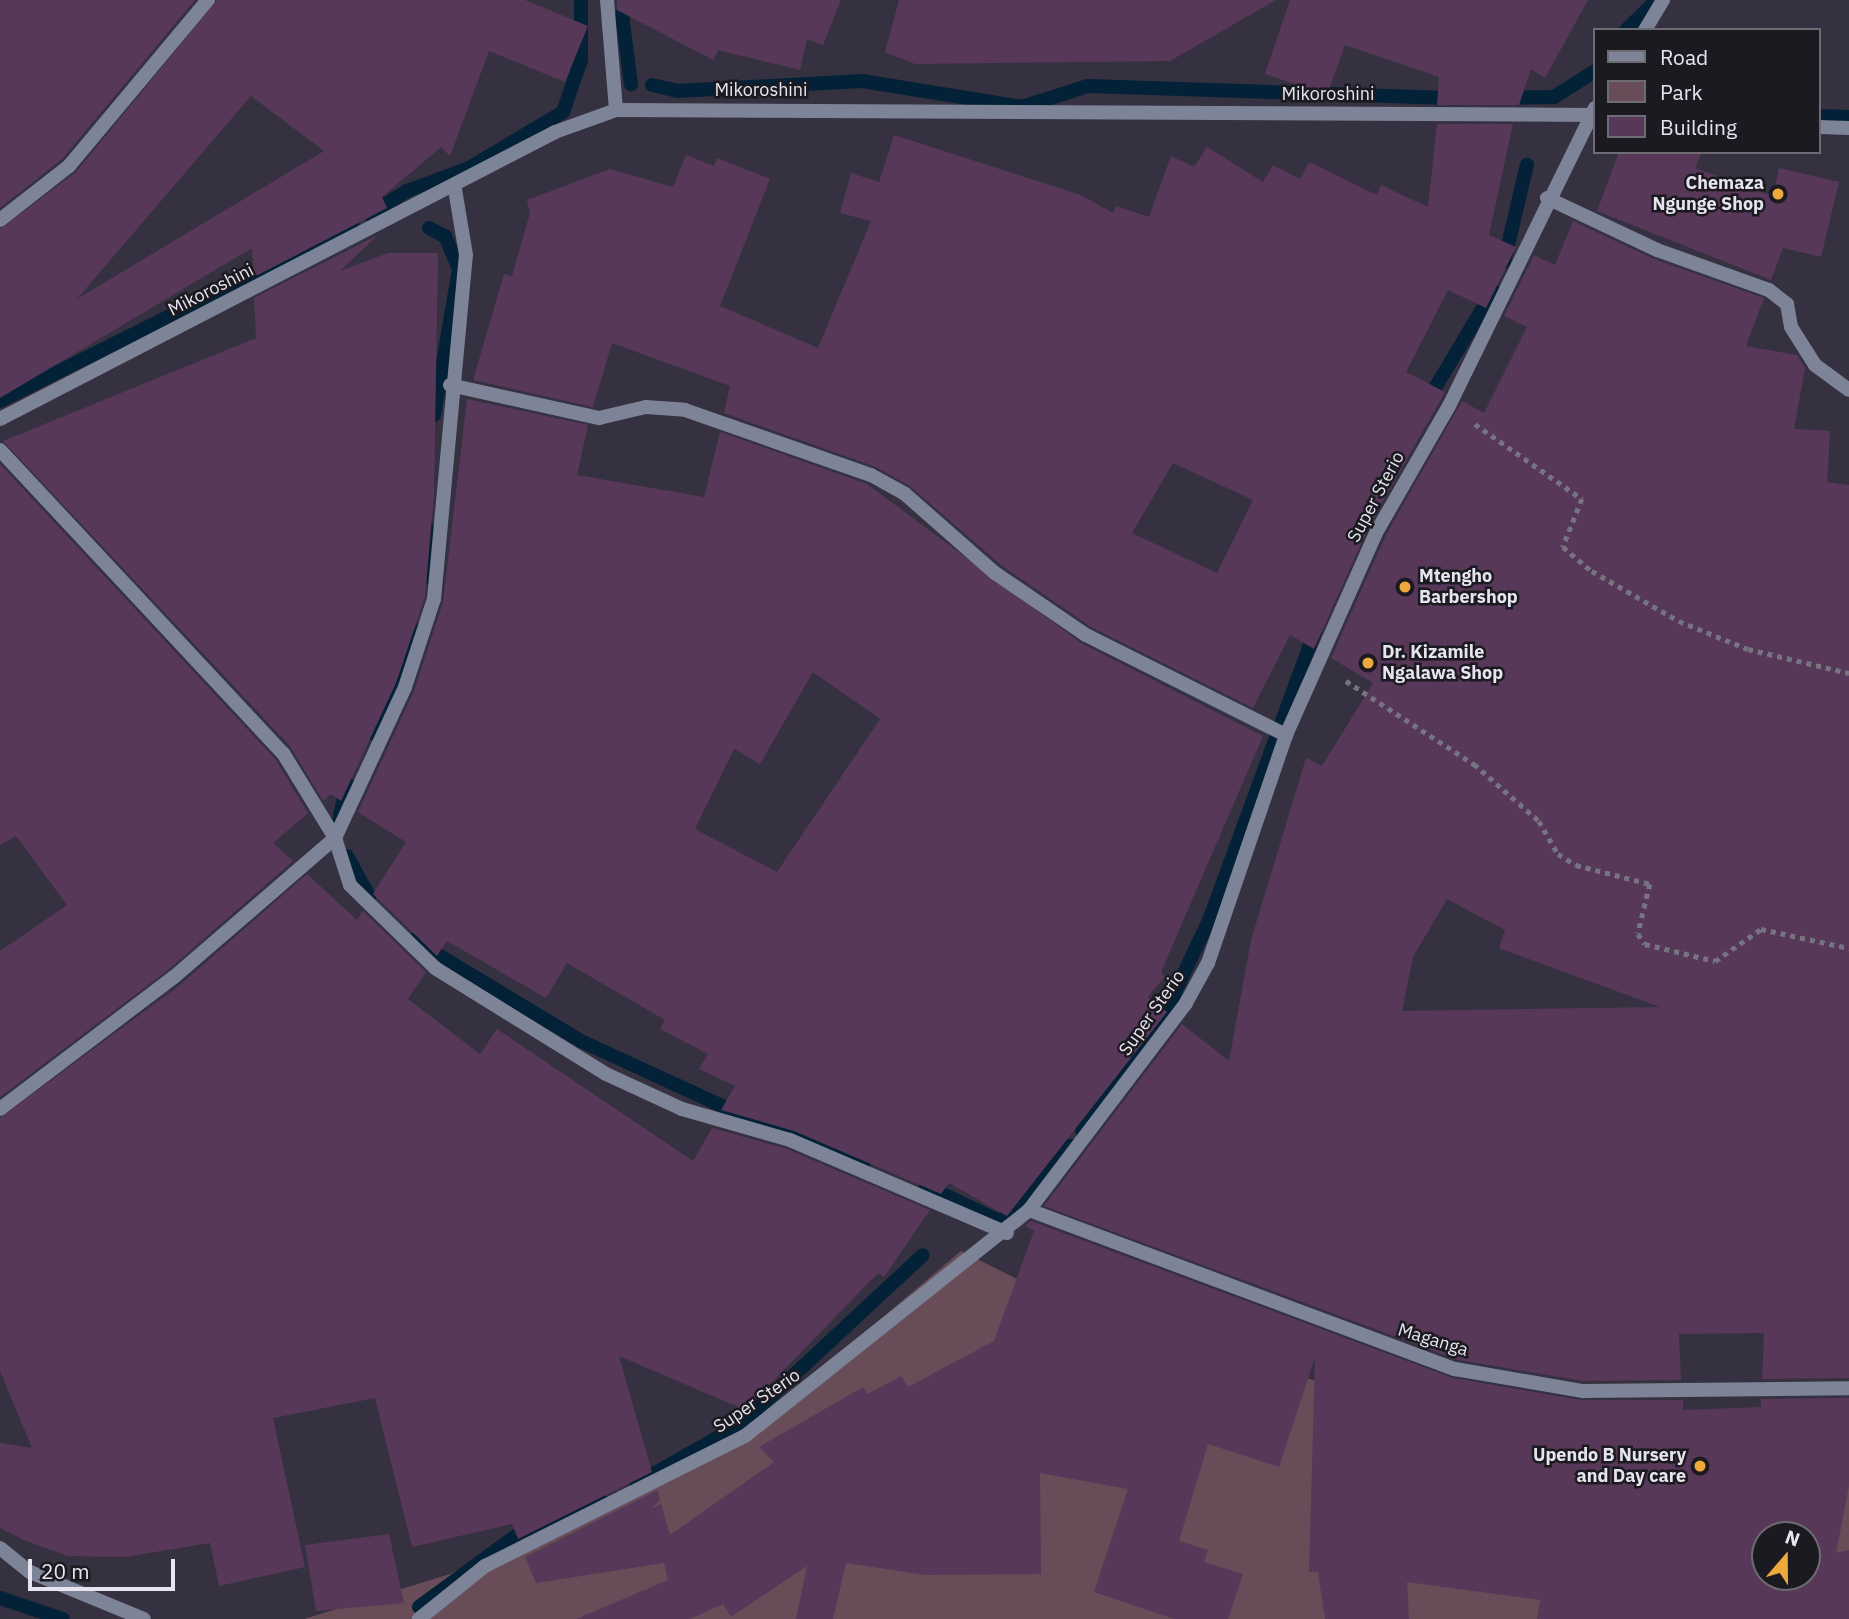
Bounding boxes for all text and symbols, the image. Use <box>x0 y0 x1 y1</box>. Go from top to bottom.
legend <box>1594 28 1821 154</box>
text: Road <box>1660 43 1708 71</box>
text: Park <box>1660 78 1703 106</box>
street label: Mikoroshini <box>714 79 808 101</box>
street label: Mikoroshini <box>1281 83 1375 105</box>
text: Building <box>1660 113 1737 141</box>
place label: Chemaza Ngunge Shop <box>1652 173 1764 216</box>
marker: Chemaza Ngunge Shop <box>1770 186 1786 202</box>
street label: Mikoroshini <box>165 259 257 321</box>
street label: Super Sterio <box>1343 448 1409 546</box>
place label: Mtengho Barbershop <box>1419 566 1518 608</box>
marker: Mtengho Barbershop <box>1397 579 1413 595</box>
place label: Dr. Kizamile Ngalawa Shop <box>1382 642 1503 684</box>
marker: Dr. Kizamile Ngalawa Shop <box>1360 655 1376 671</box>
street label: Super Sterio <box>1115 966 1189 1060</box>
street label: Maganga <box>1395 1319 1471 1361</box>
street label: Super Sterio <box>710 1364 804 1438</box>
place label: Upendo B Nursery and Day care <box>1533 1445 1686 1488</box>
marker: Upendo B Nursery and Day care <box>1692 1458 1708 1474</box>
north arrow <box>1751 1521 1821 1591</box>
text: N <box>1782 1525 1803 1552</box>
scale bar <box>32 1546 178 1590</box>
text: 20 m <box>41 1557 90 1585</box>

